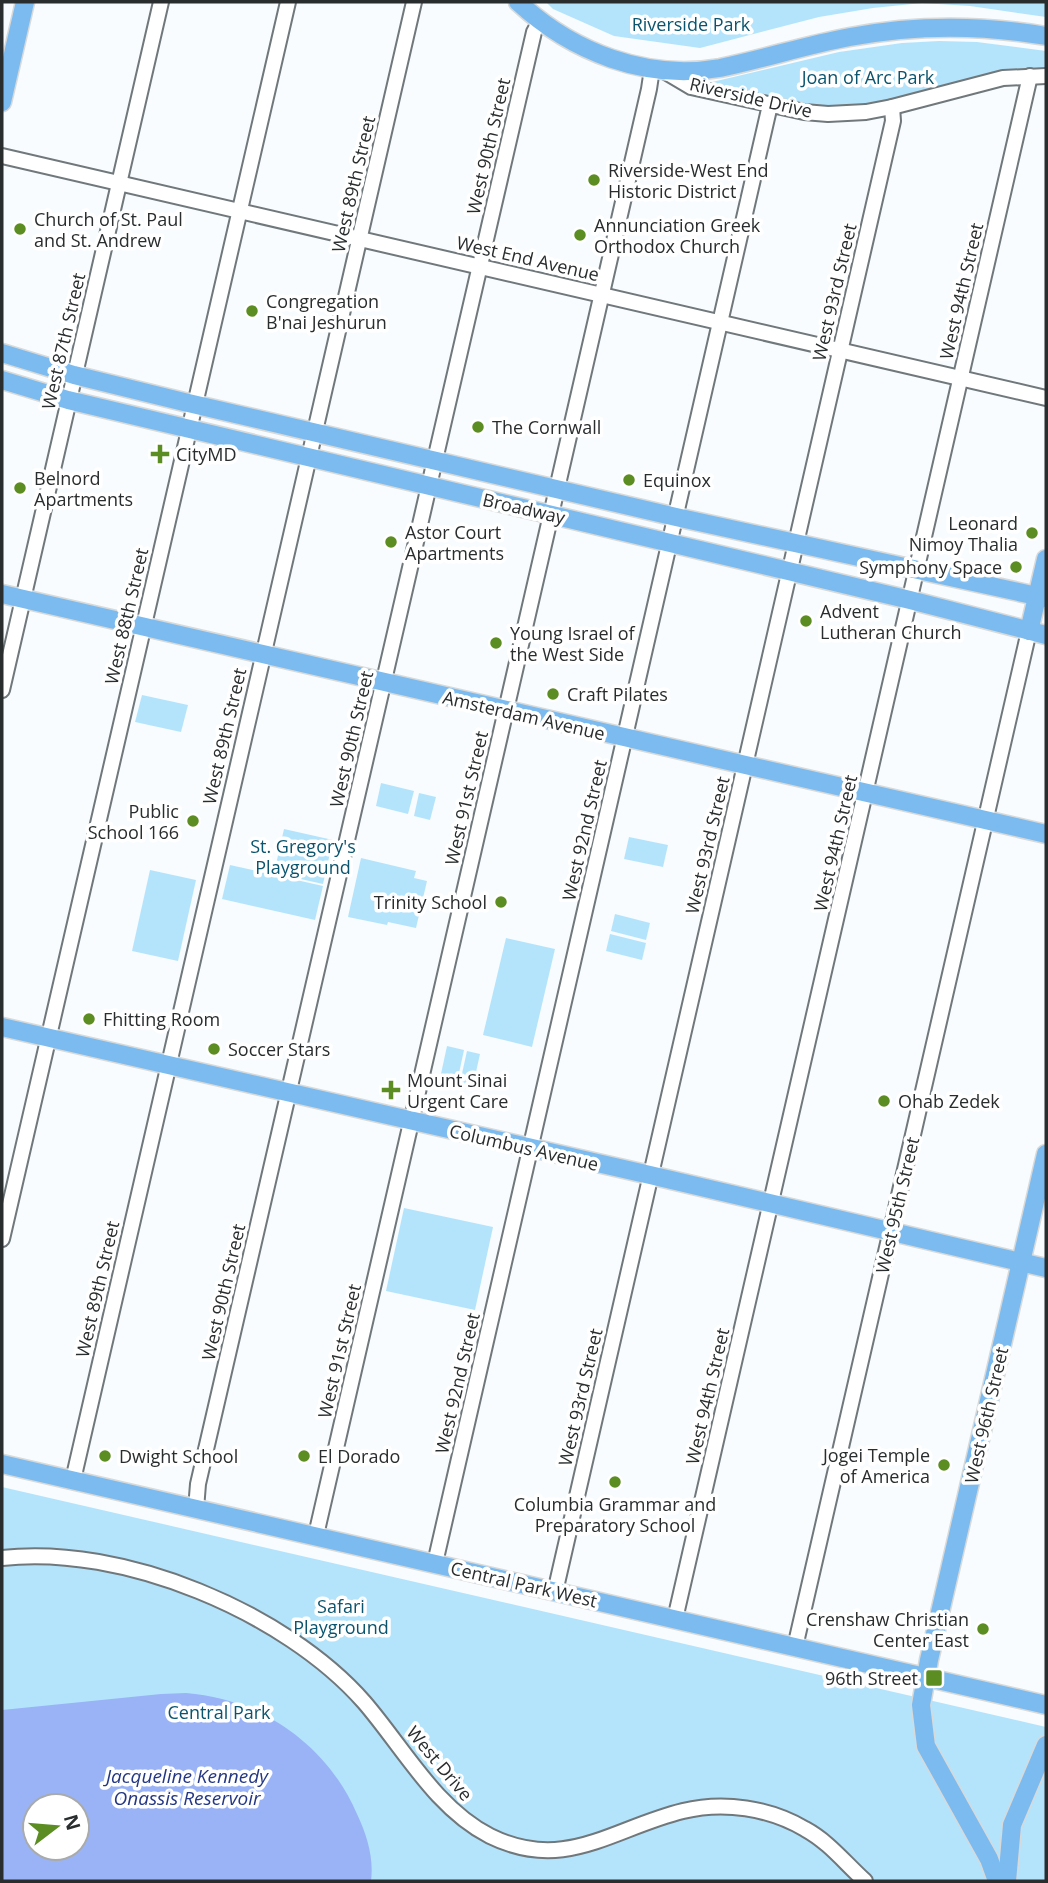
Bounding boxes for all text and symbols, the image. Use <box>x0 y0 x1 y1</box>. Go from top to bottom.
park label: Riverside Park <box>632 12 751 36</box>
park label: Joan of Arc Park <box>800 65 935 89</box>
street label: Riverside Drive <box>687 71 815 123</box>
street label: West 90th Street <box>461 75 515 217</box>
street label: West 89th Street <box>326 113 380 255</box>
place label: Riverside-West End Historic District <box>608 158 769 203</box>
marker: Riverside-West End Historic District <box>586 172 602 188</box>
place label: Church of St. Paul and St. Andrew <box>34 207 183 252</box>
place label: Annunciation Greek Orthodox Church <box>594 213 761 258</box>
street label: West 94th Street <box>934 220 988 362</box>
marker: Church of St. Paul and St. Andrew <box>12 221 28 237</box>
street label: West 93rd Street <box>807 221 861 363</box>
marker: Annunciation Greek Orthodox Church <box>572 227 588 243</box>
street label: West End Avenue <box>454 230 602 286</box>
street label: West 87th Street <box>36 270 90 412</box>
place label: Congregation B'nai Jeshurun <box>266 289 387 334</box>
marker: Congregation B'nai Jeshurun <box>244 303 260 319</box>
place label: The Cornwall <box>492 415 601 439</box>
marker: The Cornwall <box>470 419 486 435</box>
place label: CityMD <box>176 442 237 466</box>
marker: CityMD <box>150 444 170 464</box>
place label: Belnord Apartments <box>34 466 133 511</box>
place label: Equinox <box>643 468 711 492</box>
marker: Equinox <box>621 472 637 488</box>
marker: Belnord Apartments <box>12 480 28 496</box>
street label: Broadway <box>480 487 568 529</box>
place label: Leonard Nimoy Thalia <box>909 511 1018 556</box>
place label: Astor Court Apartments <box>405 520 504 565</box>
marker: Leonard Nimoy Thalia <box>1024 525 1040 541</box>
marker: Astor Court Apartments <box>383 534 399 550</box>
street label: West 88th Street <box>99 545 153 687</box>
place label: Symphony Space <box>859 555 1002 579</box>
marker: Symphony Space <box>1008 559 1024 575</box>
place label: Advent Lutheran Church <box>820 599 962 644</box>
marker: Advent Lutheran Church <box>798 613 814 629</box>
place label: Young Israel of the West Side <box>510 621 636 666</box>
marker: Young Israel of the West Side <box>488 635 504 651</box>
street label: West 89th Street <box>197 665 251 807</box>
street label: West 90th Street <box>324 668 378 810</box>
place label: Craft Pilates <box>567 682 668 706</box>
street label: Amsterdam Avenue <box>441 685 607 745</box>
marker: Craft Pilates <box>545 686 561 702</box>
street label: West 91st Street <box>439 729 493 867</box>
street label: West 92nd Street <box>556 757 612 903</box>
street label: West 94th Street <box>808 772 862 914</box>
street label: West 93rd Street <box>680 774 734 916</box>
place label: Public School 166 <box>88 799 179 844</box>
marker: Public School 166 <box>185 813 201 829</box>
park label: St. Gregory's Playground <box>250 834 356 879</box>
place label: Trinity School <box>374 890 487 914</box>
marker: Trinity School <box>493 894 509 910</box>
place label: Fhitting Room <box>103 1007 220 1031</box>
marker: Fhitting Room <box>81 1011 97 1027</box>
place label: Soccer Stars <box>228 1037 330 1061</box>
marker: Soccer Stars <box>206 1041 222 1057</box>
place label: Mount Sinai Urgent Care <box>407 1068 508 1113</box>
marker: Mount Sinai Urgent Care <box>381 1080 401 1100</box>
place label: Ohab Zedek <box>898 1089 1000 1113</box>
marker: Ohab Zedek <box>876 1093 892 1109</box>
street label: Columbus Avenue <box>447 1118 601 1176</box>
street label: West 95th Street <box>870 1134 924 1276</box>
street label: West 89th Street <box>70 1218 124 1360</box>
street label: West 90th Street <box>196 1221 250 1363</box>
street label: West 91st Street <box>312 1282 366 1420</box>
street label: West 92nd Street <box>429 1310 485 1456</box>
street label: West 94th Street <box>680 1325 734 1467</box>
street label: West 93rd Street <box>553 1326 607 1468</box>
street label: West 96th Street <box>959 1344 1013 1486</box>
place label: Jogei Temple of America <box>821 1443 930 1488</box>
place label: Dwight School <box>119 1444 238 1468</box>
place label: El Dorado <box>318 1444 400 1468</box>
marker: Dwight School <box>97 1448 113 1464</box>
marker: El Dorado <box>296 1448 312 1464</box>
marker: Jogei Temple of America <box>936 1457 952 1473</box>
marker: Columbia Grammar and Preparatory School <box>607 1474 623 1490</box>
place label: Columbia Grammar and Preparatory School <box>514 1492 716 1537</box>
street label: Central Park West <box>448 1555 600 1613</box>
park label: Safari Playground <box>293 1594 389 1639</box>
place label: Crenshaw Christian Center East <box>806 1607 969 1652</box>
marker: Crenshaw Christian Center East <box>975 1621 991 1637</box>
place label: 96th Street <box>825 1666 918 1690</box>
marker: 96th Street <box>924 1668 944 1688</box>
park label: Central Park <box>167 1700 271 1724</box>
street label: West Drive <box>402 1721 478 1805</box>
water label: Jacqueline Kennedy Onassis Reservoir <box>103 1763 269 1811</box>
north arrow <box>21 1792 91 1862</box>
text: N <box>58 1811 87 1833</box>

